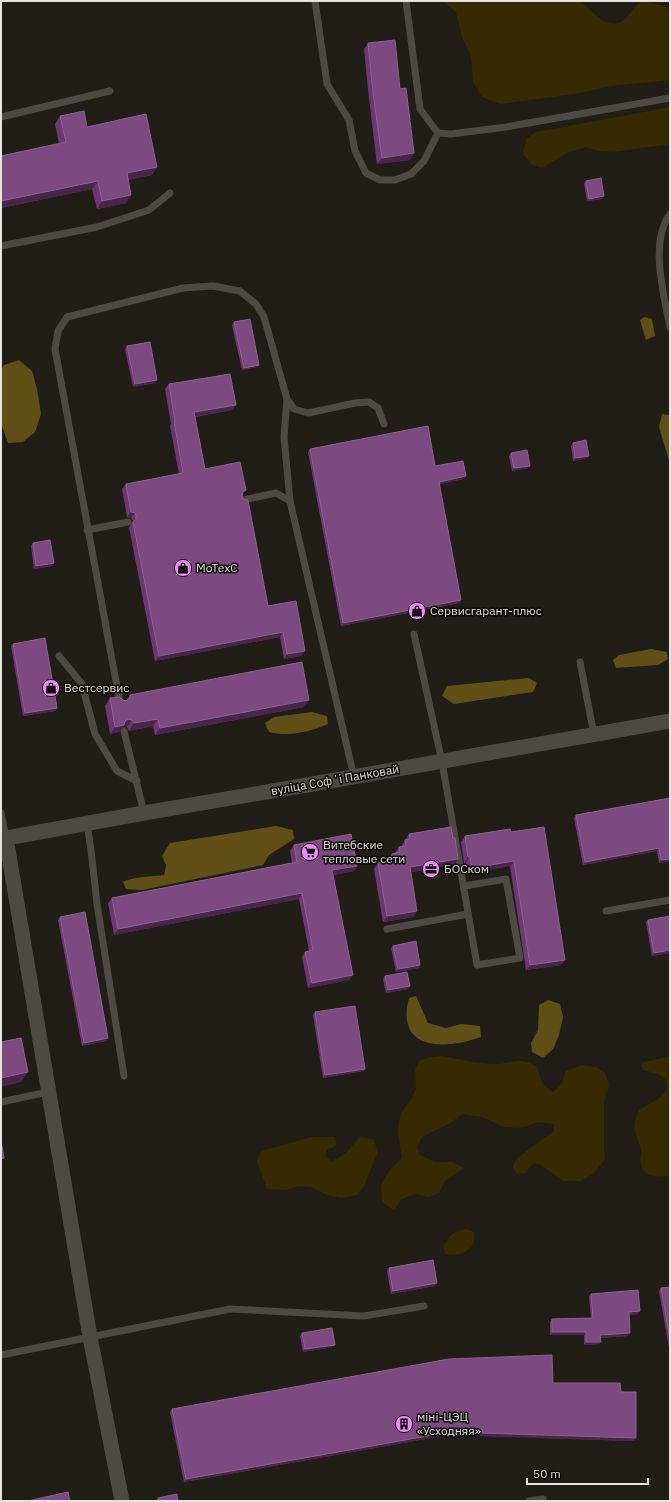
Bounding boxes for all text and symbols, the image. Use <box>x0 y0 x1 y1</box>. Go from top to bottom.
shop icon: MoTexC <box>173 558 193 578</box>
place label: MoTexC <box>196 560 238 575</box>
shop icon: Сервисгарант-плюс <box>407 601 427 621</box>
place label: Сервисгарант-плюс <box>430 603 542 618</box>
shop icon: Вестсервис <box>41 678 61 698</box>
place label: Вестсервис <box>64 680 129 695</box>
street label: вуліца Софʼі Панковай <box>270 761 400 798</box>
place label: Витебские тепловые сети <box>323 837 405 866</box>
supermarket icon: Витебские тепловые сети <box>300 842 320 862</box>
office icon: БОСком <box>421 859 441 879</box>
place label: БОСком <box>444 861 489 876</box>
place label: міні-ЦЭЦ «Усходняя» <box>417 1409 481 1438</box>
building icon: міні-ЦЭЦ «Усходняя» <box>394 1414 414 1434</box>
scale bar <box>527 1460 648 1486</box>
text: 50 m <box>533 1466 561 1481</box>

